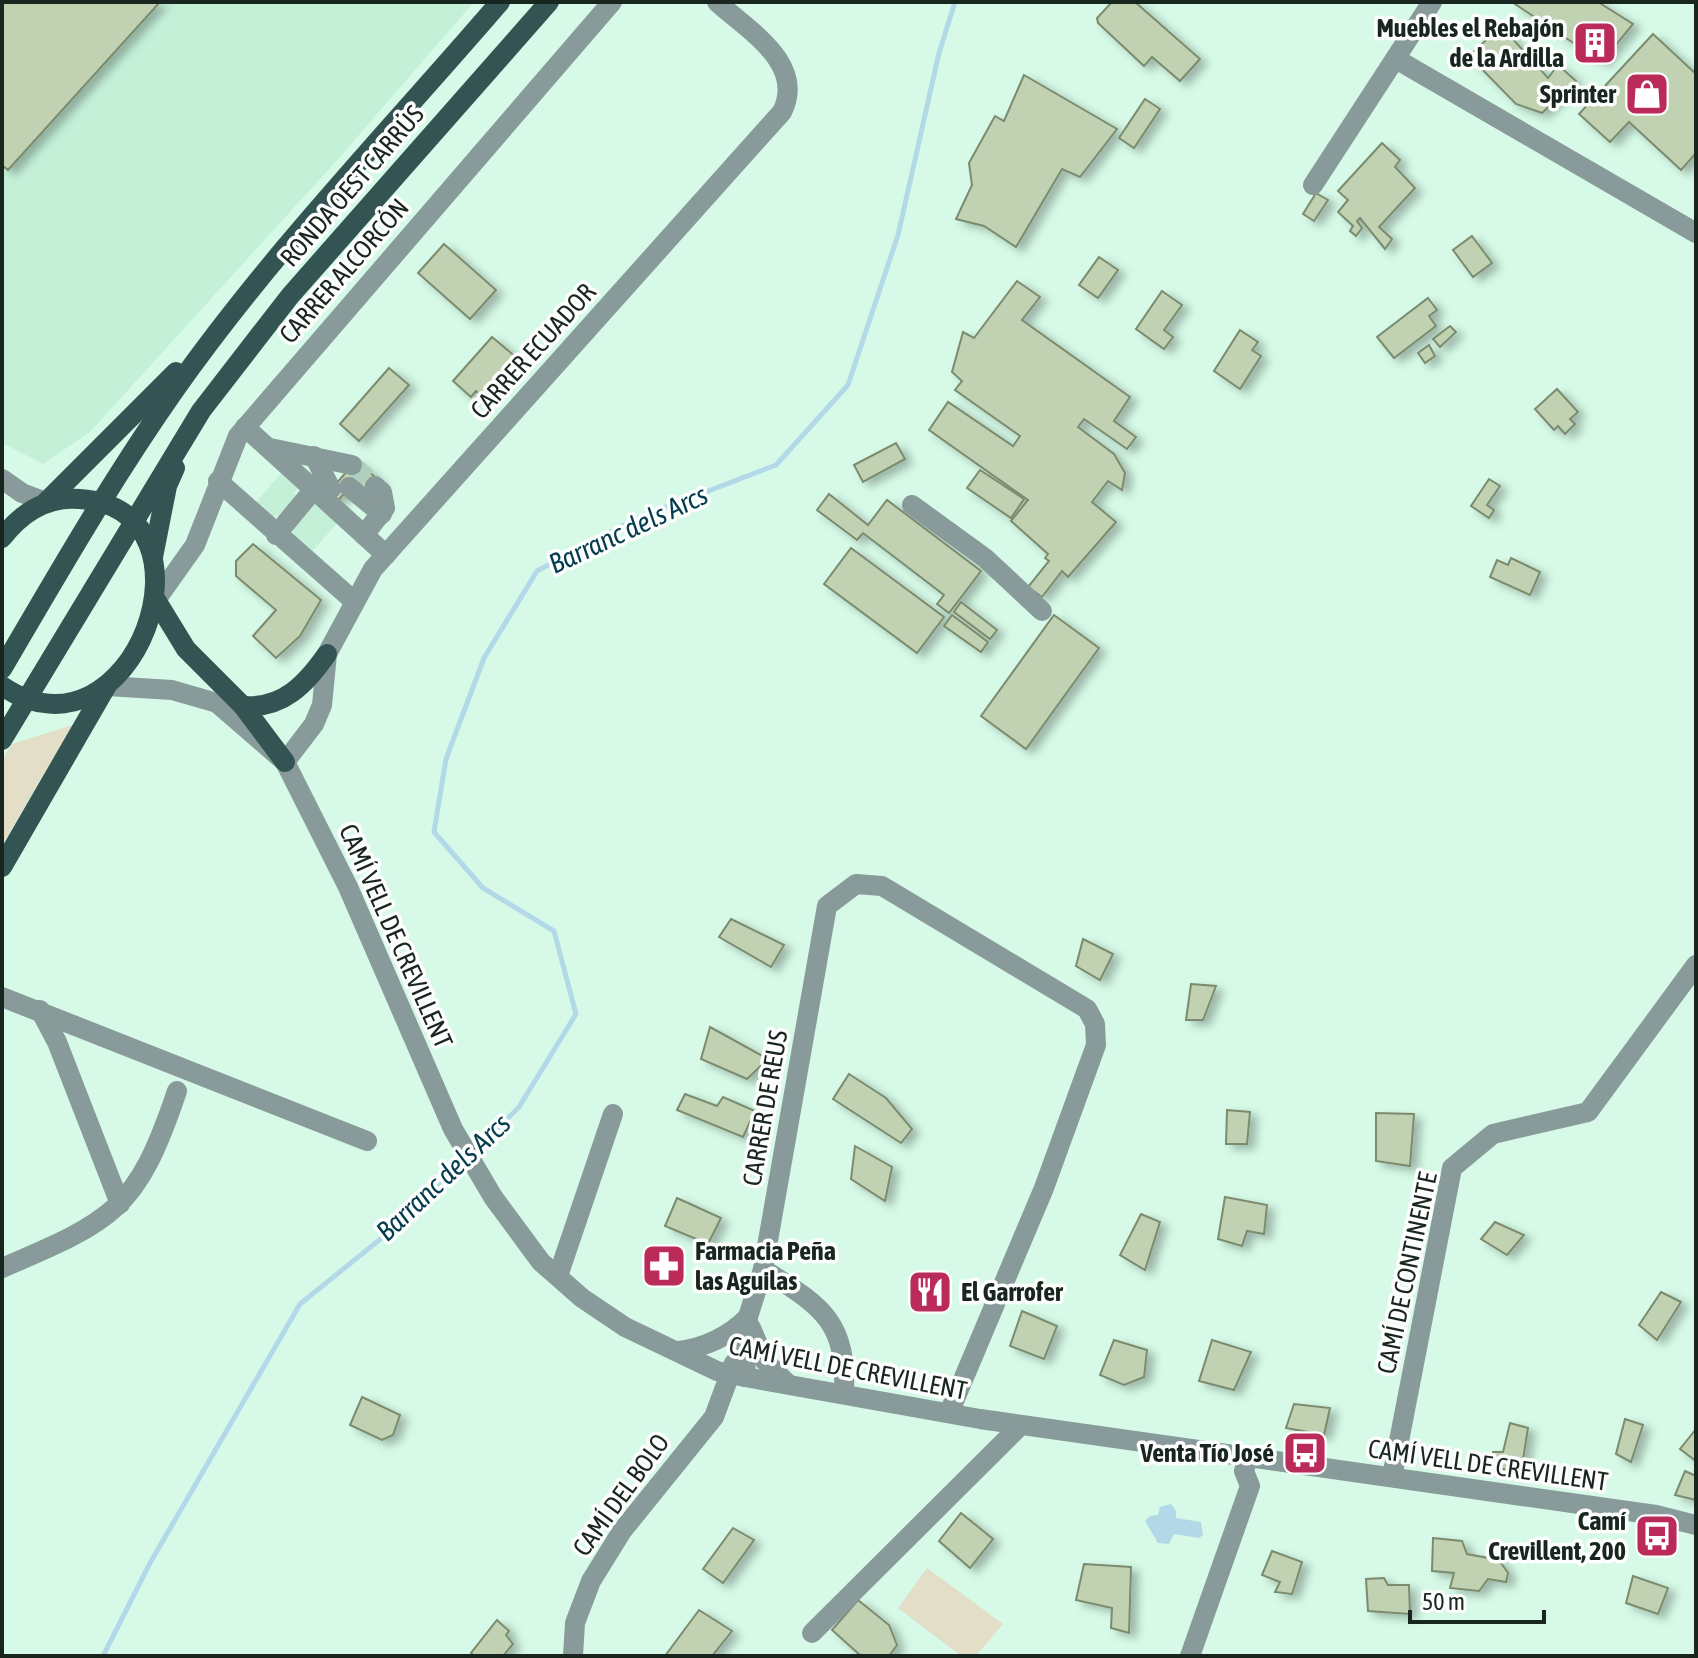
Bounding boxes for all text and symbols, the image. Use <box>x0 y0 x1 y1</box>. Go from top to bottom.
place label: Muebles el Rebajón de la Ardilla <box>1376 13 1564 73</box>
building icon: Muebles el Rebajón de la Ardilla <box>1571 19 1619 67</box>
shop icon: Sprinter <box>1623 70 1671 118</box>
place label: Sprinter <box>1540 79 1617 109</box>
street label: RONDA OEST CARRÚS <box>274 100 430 272</box>
street label: CARRER ALCORCÓN <box>273 193 415 349</box>
street label: CARRER ECUADOR <box>464 277 602 425</box>
water label: Barranc dels Arcs <box>544 478 712 580</box>
street label: CAMÍ VELL DE CREVILLENT <box>333 819 459 1053</box>
street label: CARRER DE REUS <box>737 1028 793 1188</box>
water label: Barranc dels Arcs <box>369 1107 517 1247</box>
street label: CAMÍ DE CONTINENTE <box>1371 1169 1443 1377</box>
place label: Farmacia Peña las Aguilas <box>695 1236 836 1296</box>
pharmacy icon: Farmacia Peña las Aguilas <box>640 1242 688 1290</box>
restaurant icon: El Garrofer <box>906 1268 954 1316</box>
place label: El Garrofer <box>961 1277 1064 1307</box>
street label: CAMÍ VELL DE CREVILLENT <box>726 1330 970 1406</box>
street label: CAMÍ DEL BOLO <box>567 1428 675 1562</box>
bus stop icon: Venta Tío José <box>1281 1429 1329 1477</box>
street label: CAMÍ VELL DE CREVILLENT <box>1366 1433 1610 1497</box>
place label: Venta Tío José <box>1139 1438 1274 1468</box>
place label: Camí Crevillent, 200 <box>1488 1506 1626 1566</box>
bus stop icon: Camí Crevillent, 200 <box>1633 1512 1681 1560</box>
scale bar <box>1410 1574 1544 1624</box>
text: 50 m <box>1422 1588 1465 1615</box>

